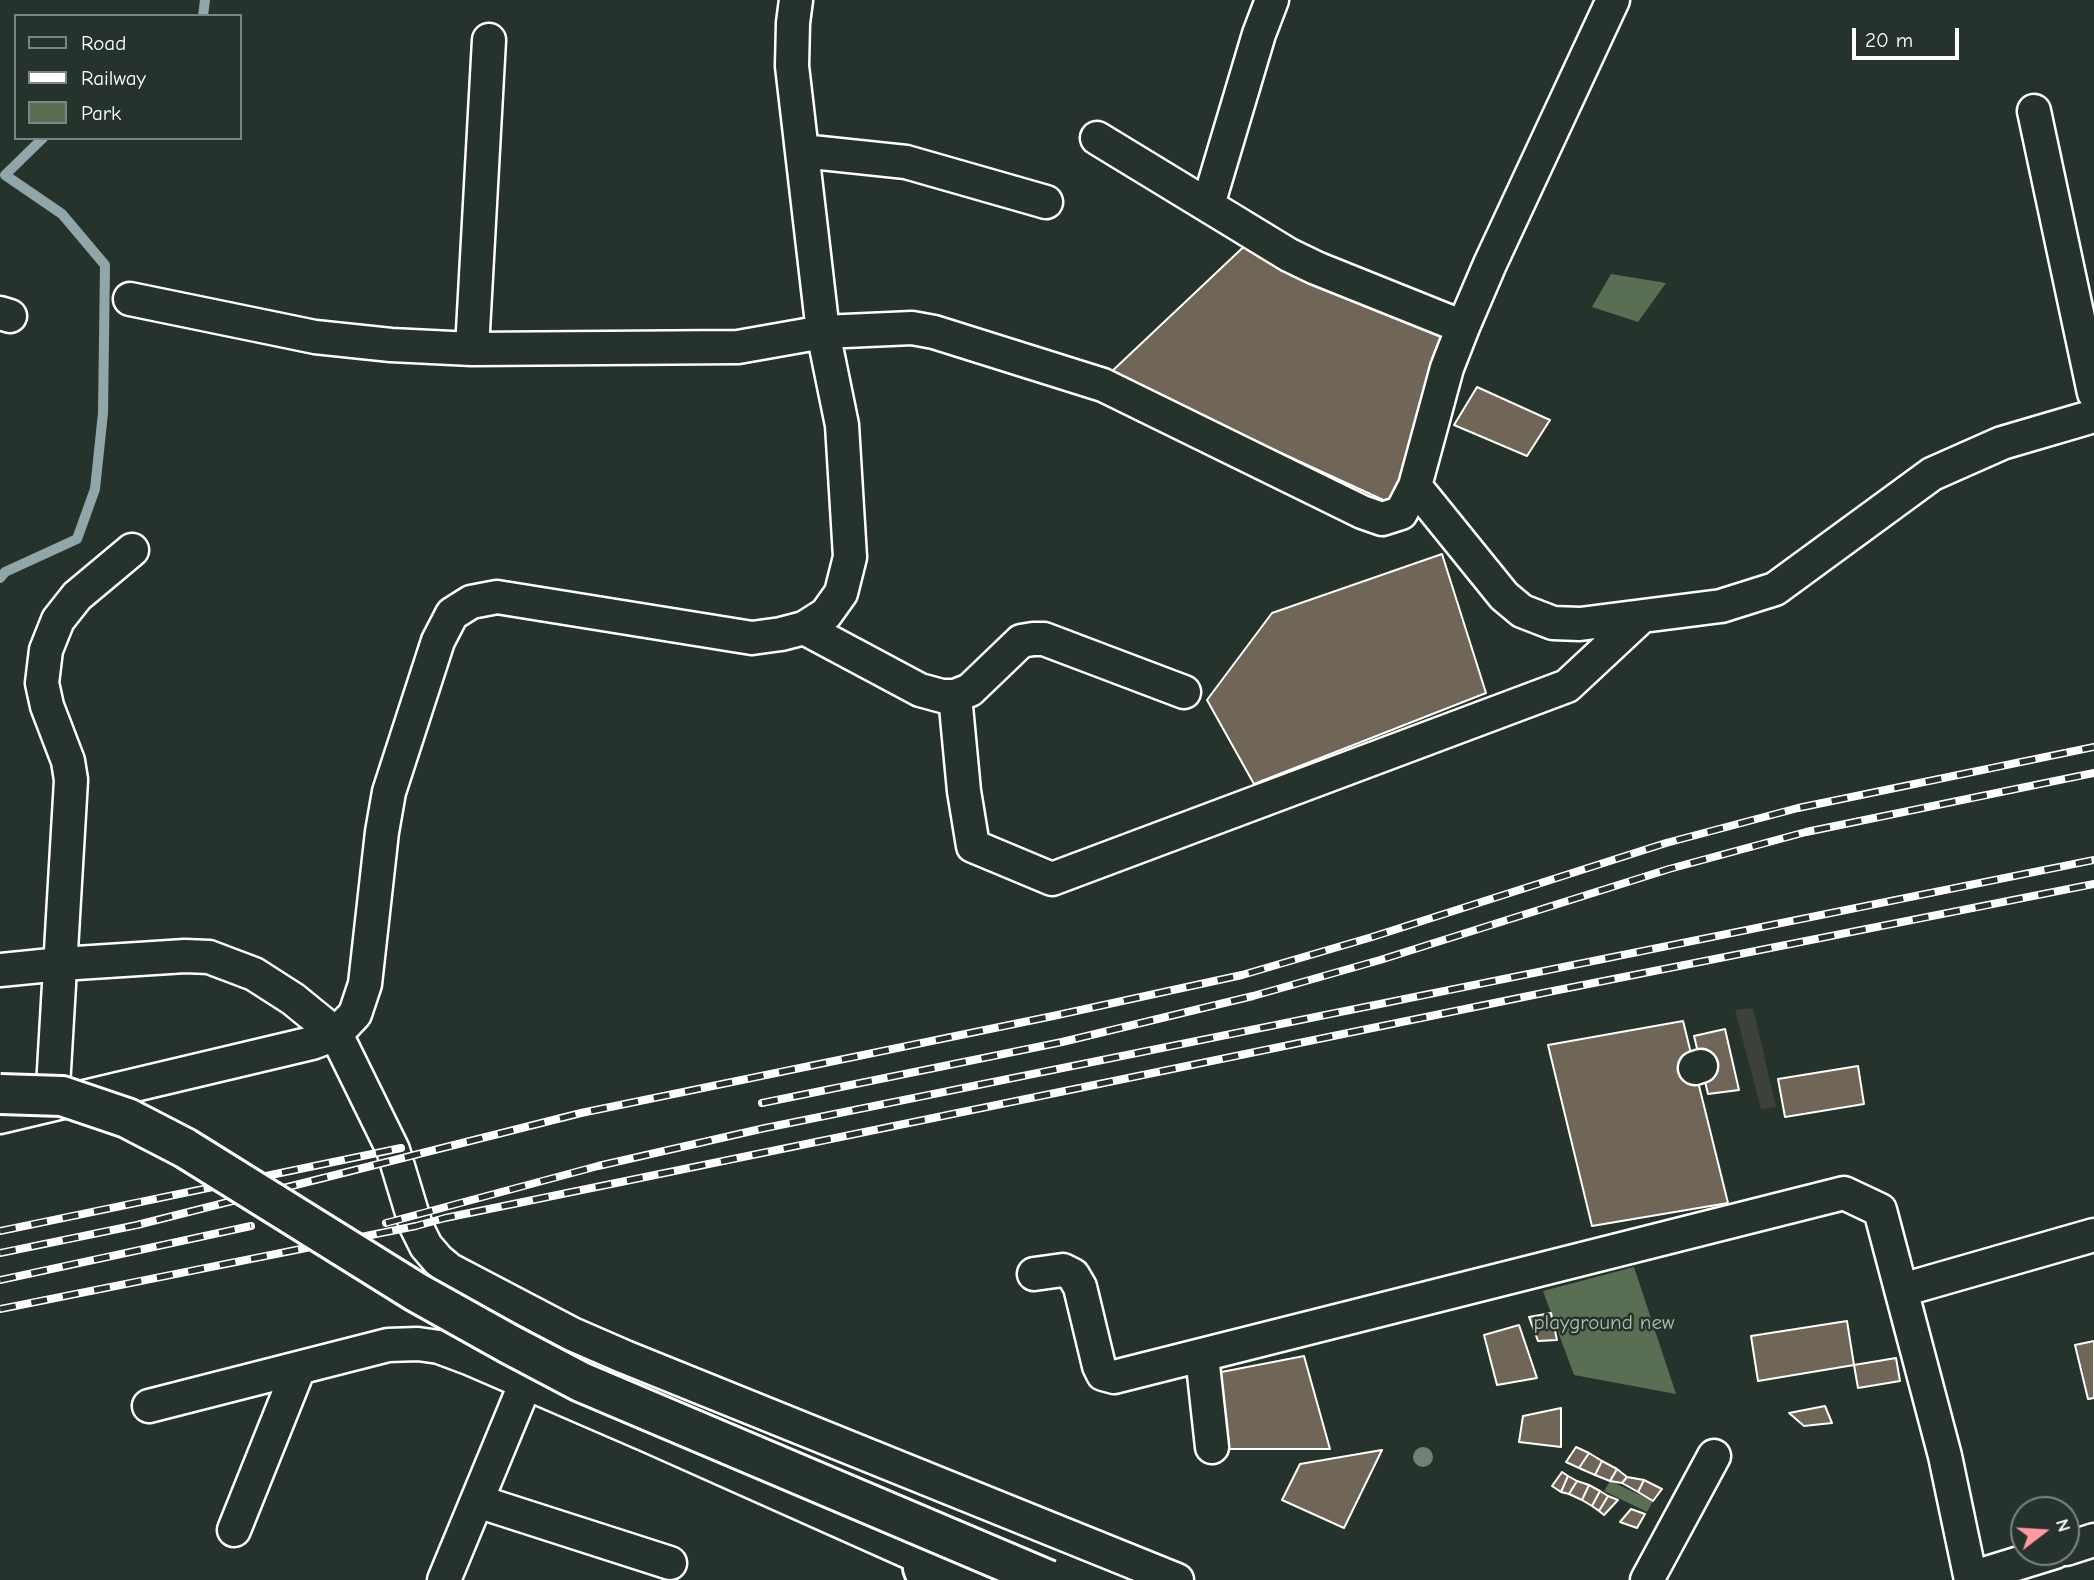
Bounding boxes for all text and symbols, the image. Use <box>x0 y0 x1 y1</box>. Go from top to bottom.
legend <box>14 14 242 140</box>
scale bar <box>1856 14 1963 58</box>
text: 20 m <box>1865 28 1913 52</box>
text: Road <box>81 31 126 55</box>
text: Railway <box>81 66 146 90</box>
text: Park <box>81 101 121 125</box>
park label: playground new <box>1533 1310 1675 1336</box>
north arrow <box>2010 1496 2080 1566</box>
text: N <box>2051 1516 2075 1535</box>

